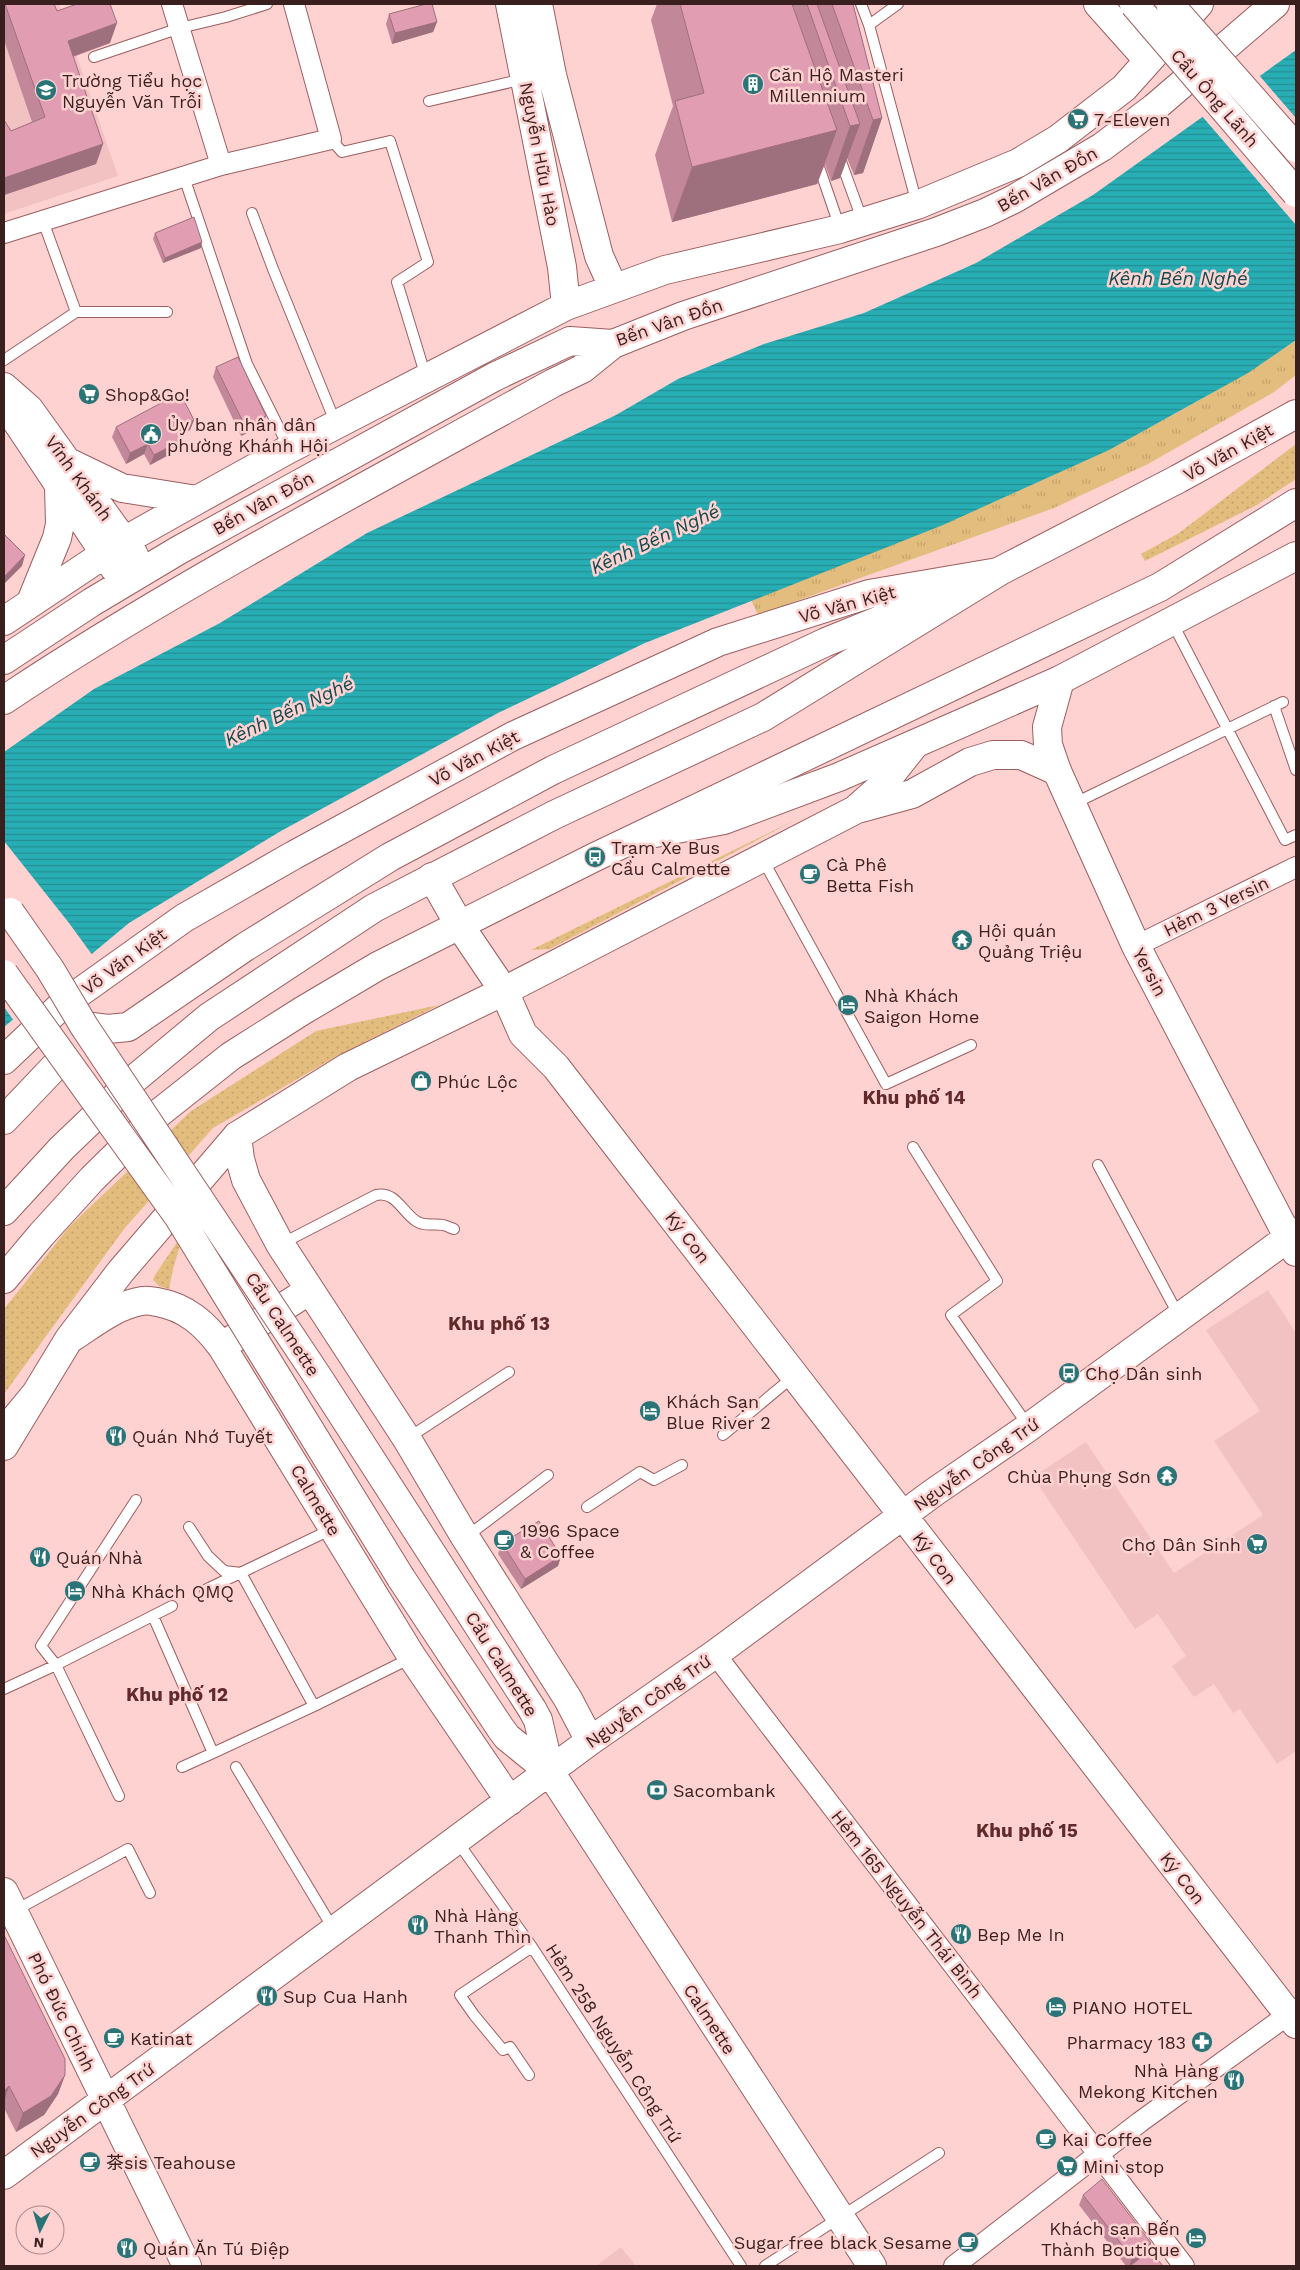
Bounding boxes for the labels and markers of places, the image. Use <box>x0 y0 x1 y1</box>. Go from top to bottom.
place label: Căn Hộ Masteri Millennium <box>769 64 904 106</box>
place label: Trường Tiểu học Nguyễn Văn Trỗi <box>62 70 202 112</box>
building icon: Căn Hộ Masteri Millennium <box>741 72 765 96</box>
school or university icon: Trường Tiểu học Nguyễn Văn Trỗi <box>34 78 58 102</box>
supermarket icon: 7-Eleven <box>1066 107 1090 131</box>
place label: 7-Eleven <box>1094 109 1170 130</box>
supermarket icon: Shop&Go! <box>77 382 101 406</box>
place label: Shop&Go! <box>105 384 190 405</box>
place label: Ủy ban nhân dân phường Khánh Hội <box>167 414 328 456</box>
public building icon: Ủy ban nhân dân phường Khánh Hội <box>139 422 163 446</box>
place label: Trạm Xe Bus Cầu Calmette <box>611 837 730 879</box>
bus stop icon: Trạm Xe Bus Cầu Calmette <box>583 845 607 869</box>
place label: Cà Phê Betta Fish <box>826 854 914 896</box>
cafe icon: Cà Phê Betta Fish <box>798 862 822 886</box>
place label: Hội quán Quảng Triệu <box>978 920 1082 962</box>
temple icon: Hội quán Quảng Triệu <box>950 928 974 952</box>
place label: Nhà Khách Saigon Home <box>864 985 979 1027</box>
hotel icon: Nhà Khách Saigon Home <box>836 993 860 1017</box>
shop icon: Phúc Lộc <box>409 1069 433 1093</box>
place label: Phúc Lộc <box>437 1071 518 1092</box>
bus stop icon: Chợ Dân sinh <box>1057 1361 1081 1385</box>
place label: Chợ Dân sinh <box>1085 1363 1202 1384</box>
place label: Khách Sạn Blue River 2 <box>666 1391 771 1433</box>
hotel icon: Khách Sạn Blue River 2 <box>638 1399 662 1423</box>
restaurant icon: Quán Nhớ Tuyết <box>104 1424 128 1448</box>
place label: Quán Nhớ Tuyết <box>132 1426 273 1447</box>
temple icon: Chùa Phụng Sơn <box>1155 1464 1179 1488</box>
place label: Chùa Phụng Sơn <box>1007 1466 1151 1487</box>
place label: 1996 Space & Coffee <box>520 1520 620 1562</box>
cafe icon: 1996 Space & Coffee <box>492 1528 516 1552</box>
supermarket icon: Chợ Dân Sinh <box>1245 1532 1269 1556</box>
place label: Chợ Dân Sinh <box>1122 1534 1241 1555</box>
restaurant icon: Quán Nhà <box>28 1545 52 1569</box>
place label: Quán Nhà <box>56 1547 143 1568</box>
hotel icon: Nhà Khách QMQ <box>63 1579 87 1603</box>
place label: Nhà Khách QMQ <box>91 1581 234 1602</box>
bank icon: Sacombank <box>645 1778 669 1802</box>
place label: Sacombank <box>673 1780 775 1801</box>
place label: Nhà Hàng Thanh Thìn <box>434 1905 531 1947</box>
restaurant icon: Nhà Hàng Thanh Thìn <box>406 1913 430 1937</box>
restaurant icon: Bep Me In <box>949 1922 973 1946</box>
place label: Bep Me In <box>977 1924 1065 1945</box>
restaurant icon: Sup Cua Hanh <box>255 1984 279 2008</box>
place label: Sup Cua Hanh <box>283 1986 408 2007</box>
hotel icon: PIANO HOTEL <box>1044 1995 1068 2019</box>
place label: PIANO HOTEL <box>1072 1997 1193 2018</box>
cafe icon: Katinat <box>102 2026 126 2050</box>
place label: Katinat <box>130 2028 193 2049</box>
pharmacy icon: Pharmacy 183 <box>1190 2030 1214 2054</box>
place label: Pharmacy 183 <box>1066 2032 1186 2053</box>
place label: Nhà Hàng Mekong Kitchen <box>1078 2060 1218 2102</box>
restaurant icon: Nhà Hàng Mekong Kitchen <box>1222 2068 1246 2092</box>
cafe icon: Kai Coffee <box>1034 2127 1058 2151</box>
place label: Kai Coffee <box>1062 2129 1152 2150</box>
cafe icon: 茶sis Teahouse <box>78 2150 102 2174</box>
place label: 茶sis Teahouse <box>106 2152 236 2173</box>
supermarket icon: Mini stop <box>1055 2154 1079 2178</box>
place label: Mini stop <box>1083 2156 1164 2177</box>
place label: Khách sạn Bến Thành Boutique <box>1041 2218 1180 2260</box>
hotel icon: Khách sạn Bến Thành Boutique <box>1184 2226 1208 2250</box>
cafe icon: Sugar free black Sesame <box>956 2230 980 2254</box>
place label: Sugar free black Sesame <box>734 2232 952 2253</box>
restaurant icon: Quán Ăn Tú Điệp <box>115 2236 139 2260</box>
place label: Quán Ăn Tú Điệp <box>143 2238 290 2259</box>

